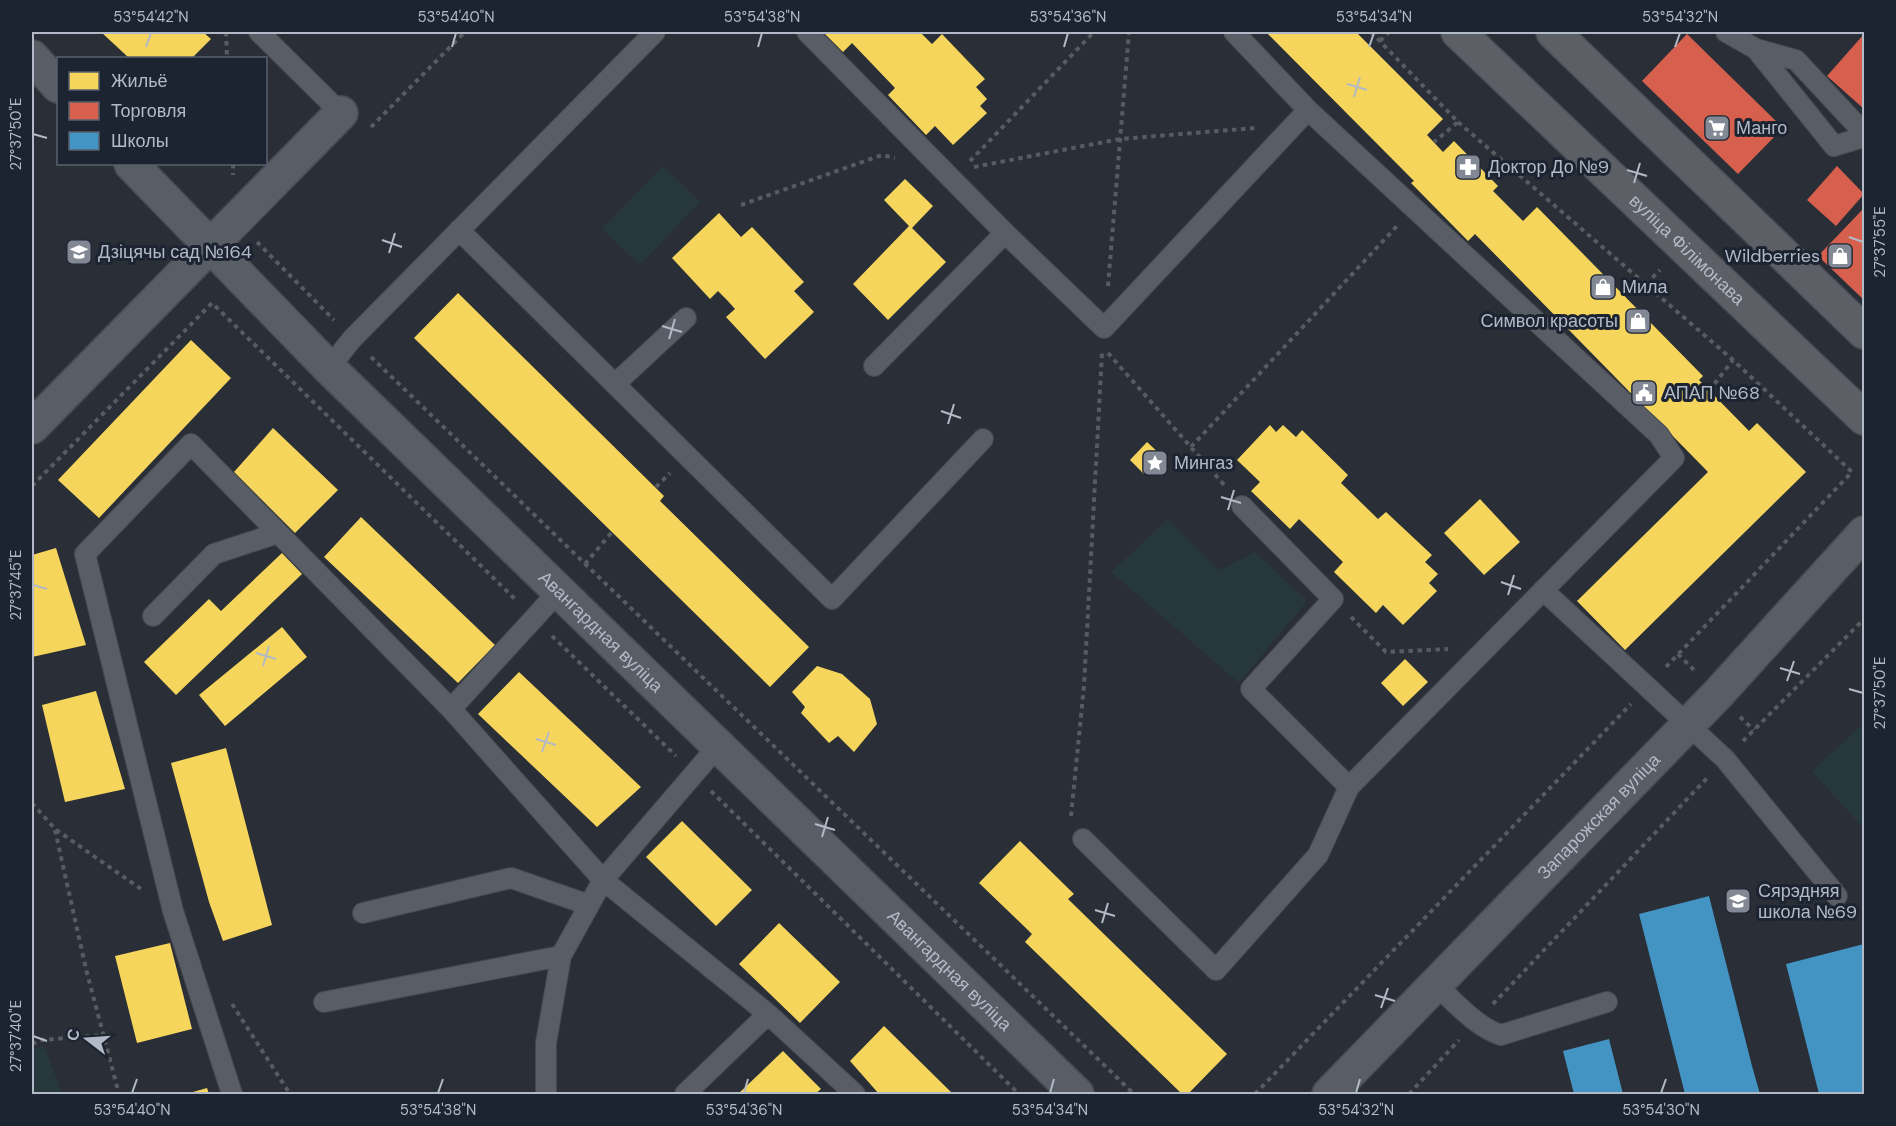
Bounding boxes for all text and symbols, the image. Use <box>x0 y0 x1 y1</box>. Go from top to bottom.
text: 53°54'42"N <box>113 7 189 27</box>
text: 53°54'40"N <box>417 7 495 27</box>
text: 53°54'38"N <box>724 7 800 27</box>
text: 53°54'36"N <box>1030 7 1106 27</box>
text: 53°54'34"N <box>1336 7 1412 27</box>
text: 53°54'32"N <box>1642 7 1718 27</box>
legend <box>57 57 267 165</box>
text: Жильё <box>111 69 168 93</box>
text: 27°37'50"E <box>6 98 26 170</box>
text: Торговля <box>111 99 186 123</box>
supermarket icon: Манго <box>1702 113 1732 143</box>
place label: Манго <box>1736 116 1787 140</box>
text: Школы <box>111 129 169 153</box>
pharmacy icon: Доктор До №9 <box>1453 152 1483 182</box>
place label: Доктор До №9 <box>1488 155 1609 179</box>
street label: вуліца Філімонава <box>1624 189 1751 311</box>
text: 27°37'55"E <box>1870 206 1890 278</box>
school or university icon: Дзіцячы сад №164 <box>64 237 94 267</box>
place label: Дзіцячы сад №164 <box>98 240 252 264</box>
shop icon: Wildberries <box>1825 241 1855 271</box>
place label: Wildberries <box>1725 244 1820 268</box>
shop icon: Мила <box>1588 272 1618 302</box>
place label: Мила <box>1622 275 1669 299</box>
shop icon: Символ красоты <box>1623 306 1653 336</box>
place label: Символ красоты <box>1480 309 1618 333</box>
public building icon: АПАП №68 <box>1629 378 1659 408</box>
place label: АПАП №68 <box>1664 381 1760 405</box>
place icon: Мингаз <box>1140 448 1170 478</box>
place label: Мингаз <box>1174 451 1233 475</box>
text: 27°37'45"E <box>6 549 26 621</box>
street label: Авангардная вуліца <box>533 566 669 698</box>
text: 27°37'50"E <box>1870 657 1890 729</box>
street label: Запарожская вуліца <box>1532 748 1666 885</box>
place label: Сярэдняя школа №69 <box>1758 879 1857 924</box>
school or university icon: Сярэдняя школа №69 <box>1723 886 1753 916</box>
street label: Авангардная вуліца <box>882 904 1018 1037</box>
text: 27°37'40"E <box>6 1000 26 1072</box>
north arrow <box>57 1009 117 1069</box>
text: С <box>61 1026 85 1043</box>
text: 53°54'40"N <box>93 1100 171 1120</box>
text: 53°54'38"N <box>400 1100 476 1120</box>
text: 53°54'36"N <box>706 1100 782 1120</box>
text: 53°54'34"N <box>1012 1100 1088 1120</box>
text: 53°54'32"N <box>1318 1100 1394 1120</box>
text: 53°54'30"N <box>1622 1100 1700 1120</box>

